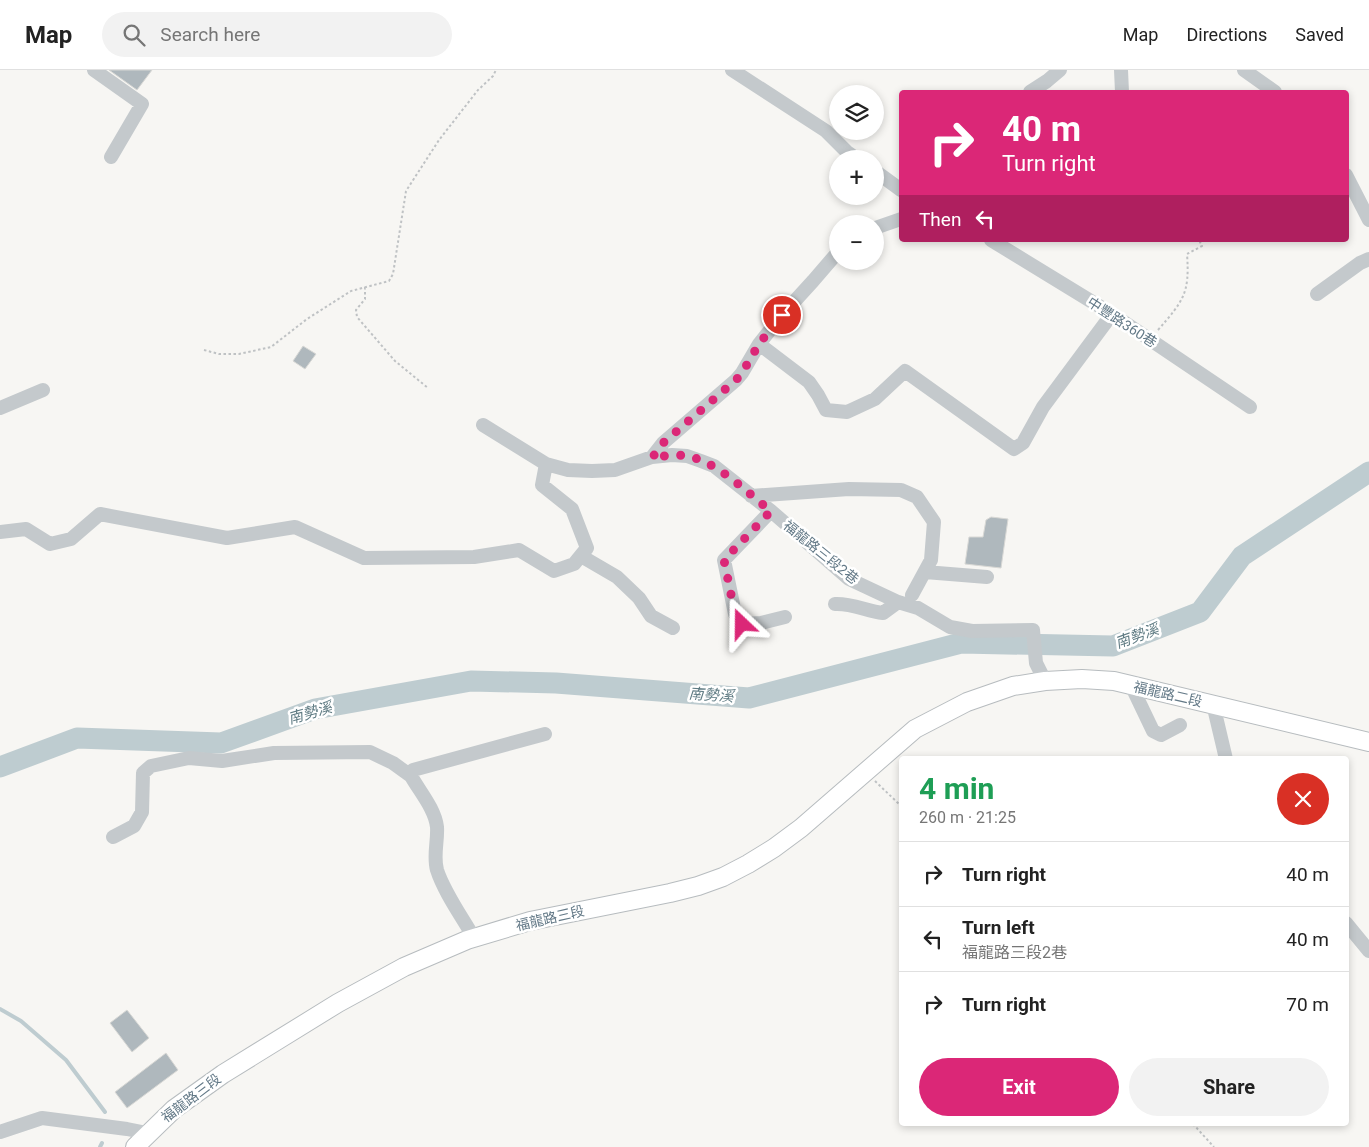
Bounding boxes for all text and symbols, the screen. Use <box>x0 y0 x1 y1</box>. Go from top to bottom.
search box <box>102 12 452 57</box>
text: Map <box>25 21 72 49</box>
icon: search <box>120 21 148 49</box>
text: Search here <box>160 23 260 46</box>
text: Map <box>1123 24 1158 45</box>
text: Directions <box>1186 24 1267 45</box>
text: Saved <box>1295 24 1344 45</box>
map controls <box>829 85 884 270</box>
button: layers <box>829 85 884 140</box>
text: 40 m <box>1002 109 1081 150</box>
icon: right <box>919 110 984 175</box>
button: + <box>829 150 884 205</box>
text: Turn right <box>1002 151 1096 176</box>
icon: left <box>971 205 999 233</box>
text: Then <box>919 208 961 231</box>
button: − <box>829 215 884 270</box>
pin <box>761 294 803 336</box>
street label: 中豐路360巷 <box>1084 294 1160 350</box>
icon: arrive <box>768 301 796 329</box>
street label: 福龍路三段2巷 <box>780 517 862 587</box>
position arrow <box>715 597 767 649</box>
water label: 南勢溪 <box>1113 619 1163 652</box>
street label: 福龍路二段 <box>1132 678 1204 710</box>
water label: 南勢溪 <box>688 684 736 706</box>
water label: 南勢溪 <box>286 698 336 728</box>
text: 4 min <box>919 771 994 806</box>
button: close <box>1277 773 1329 825</box>
text: 260 m · 21:25 <box>919 808 1016 827</box>
icon: right <box>919 860 947 888</box>
text: Turn right <box>962 863 1046 886</box>
text: 40 m <box>1286 863 1329 886</box>
street label: 福龍路三段 <box>514 902 586 934</box>
text: Turn left <box>962 916 1035 939</box>
icon: left <box>919 925 947 953</box>
text: 40 m <box>1286 928 1329 951</box>
text: 福龍路三段2巷 <box>962 943 1067 962</box>
icon: right <box>919 990 947 1018</box>
text: Turn right <box>962 993 1046 1016</box>
text: 70 m <box>1286 993 1329 1016</box>
button: Exit <box>919 1058 1119 1116</box>
button: Share <box>1129 1058 1329 1116</box>
street label: 福龍路三段 <box>158 1071 224 1125</box>

